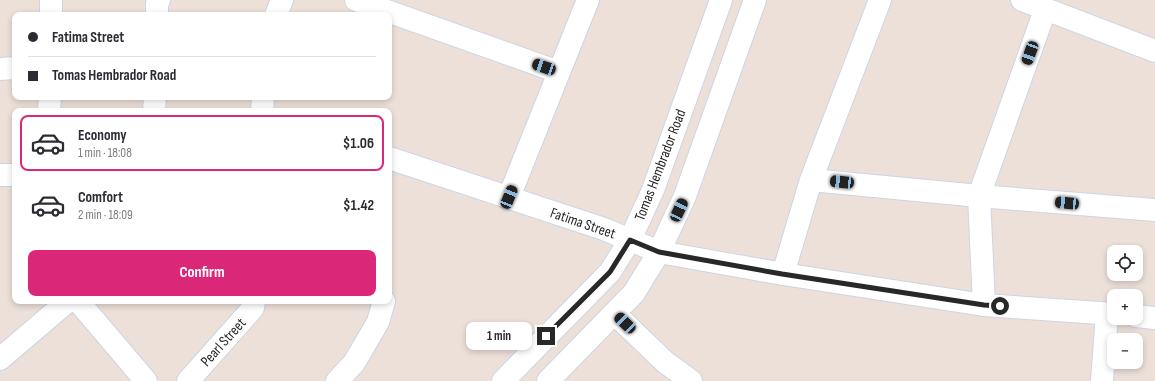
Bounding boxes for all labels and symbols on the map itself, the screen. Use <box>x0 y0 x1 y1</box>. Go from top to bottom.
car <box>1020 40 1040 66</box>
car <box>531 57 557 77</box>
street label: Tomas Hembrador Road <box>630 107 690 224</box>
car <box>829 175 855 189</box>
car <box>499 184 519 210</box>
car <box>1055 196 1079 210</box>
car <box>668 197 690 223</box>
street label: Fatima Street <box>548 203 618 244</box>
route start <box>991 297 1009 315</box>
car <box>612 310 638 336</box>
street label: Pearl Street <box>196 314 251 371</box>
callout: 1 min <box>466 322 532 350</box>
route end <box>537 327 555 345</box>

